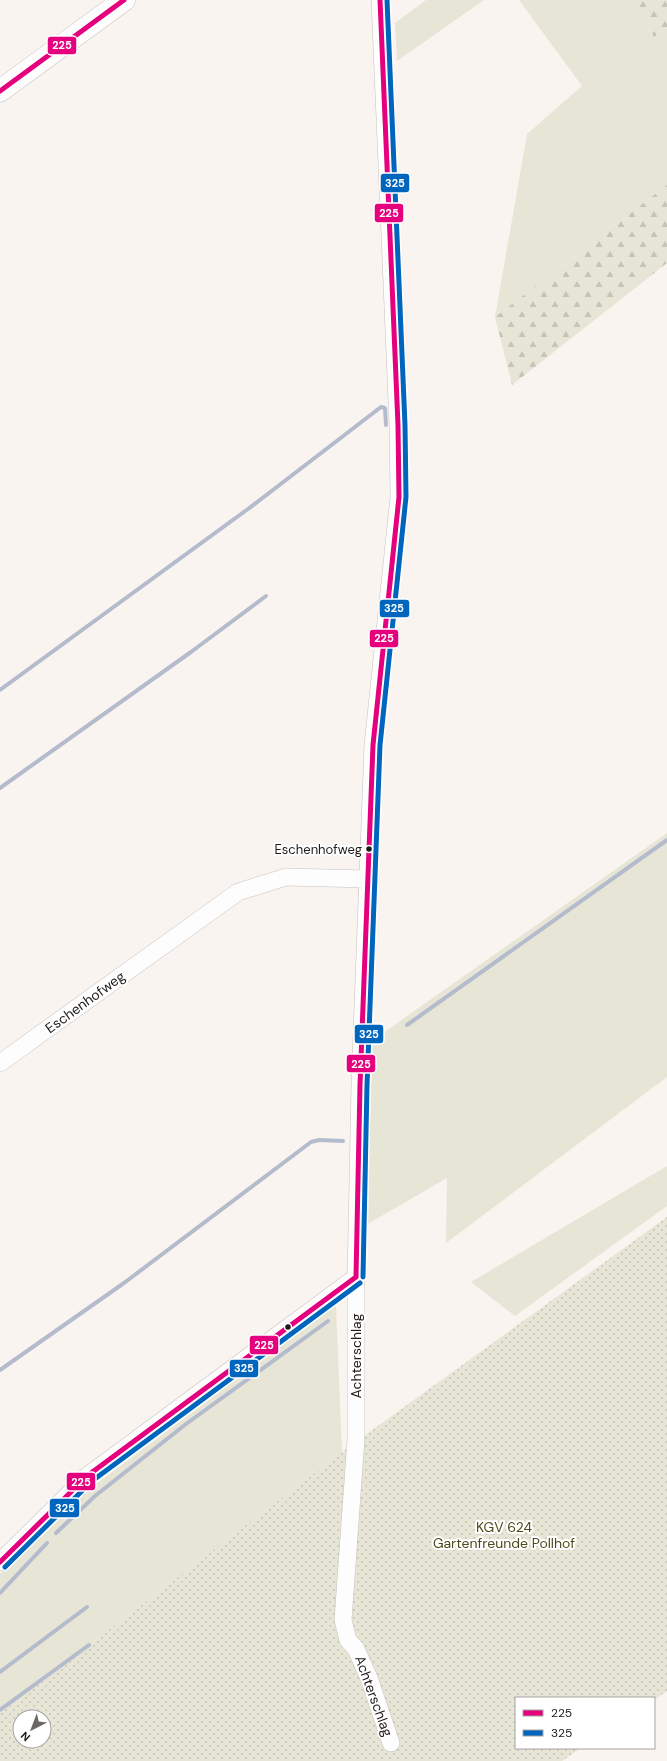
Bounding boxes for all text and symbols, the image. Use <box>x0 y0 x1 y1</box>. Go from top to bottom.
line badge: 225 <box>47 36 77 55</box>
text: 225 <box>52 38 72 52</box>
line badge: 325 <box>380 173 410 193</box>
text: 325 <box>385 176 405 190</box>
line badge: 225 <box>374 203 404 223</box>
text: 225 <box>379 206 399 220</box>
line badge: 325 <box>379 599 410 618</box>
text: 325 <box>384 601 404 615</box>
line badge: 225 <box>369 629 399 648</box>
text: 225 <box>374 631 394 645</box>
place label: Eschenhofweg <box>274 841 362 858</box>
marker: Eschenhofweg <box>364 844 374 854</box>
street label: Eschenhofweg <box>42 967 129 1037</box>
line badge: 325 <box>354 1024 384 1044</box>
text: 325 <box>359 1027 379 1041</box>
line badge: 225 <box>346 1054 376 1073</box>
text: 225 <box>351 1057 371 1071</box>
street label: Achterschlag <box>347 1313 365 1399</box>
unlabelled marker <box>283 1322 293 1332</box>
line badge: 225 <box>249 1335 279 1355</box>
text: 225 <box>254 1338 274 1352</box>
line badge: 325 <box>229 1359 259 1378</box>
text: 325 <box>234 1361 254 1375</box>
line badge: 225 <box>66 1472 96 1491</box>
text: 225 <box>71 1475 91 1489</box>
line badge: 325 <box>49 1498 80 1518</box>
text: 325 <box>55 1501 75 1515</box>
park label: KGV 624 Gartenfreunde Pollhof <box>433 1518 575 1552</box>
street label: Achterschlag <box>351 1653 397 1739</box>
legend <box>515 1697 655 1749</box>
text: 225 <box>551 1705 572 1721</box>
north arrow <box>12 1709 52 1749</box>
text: 325 <box>551 1725 572 1741</box>
text: N <box>18 1729 33 1744</box>

